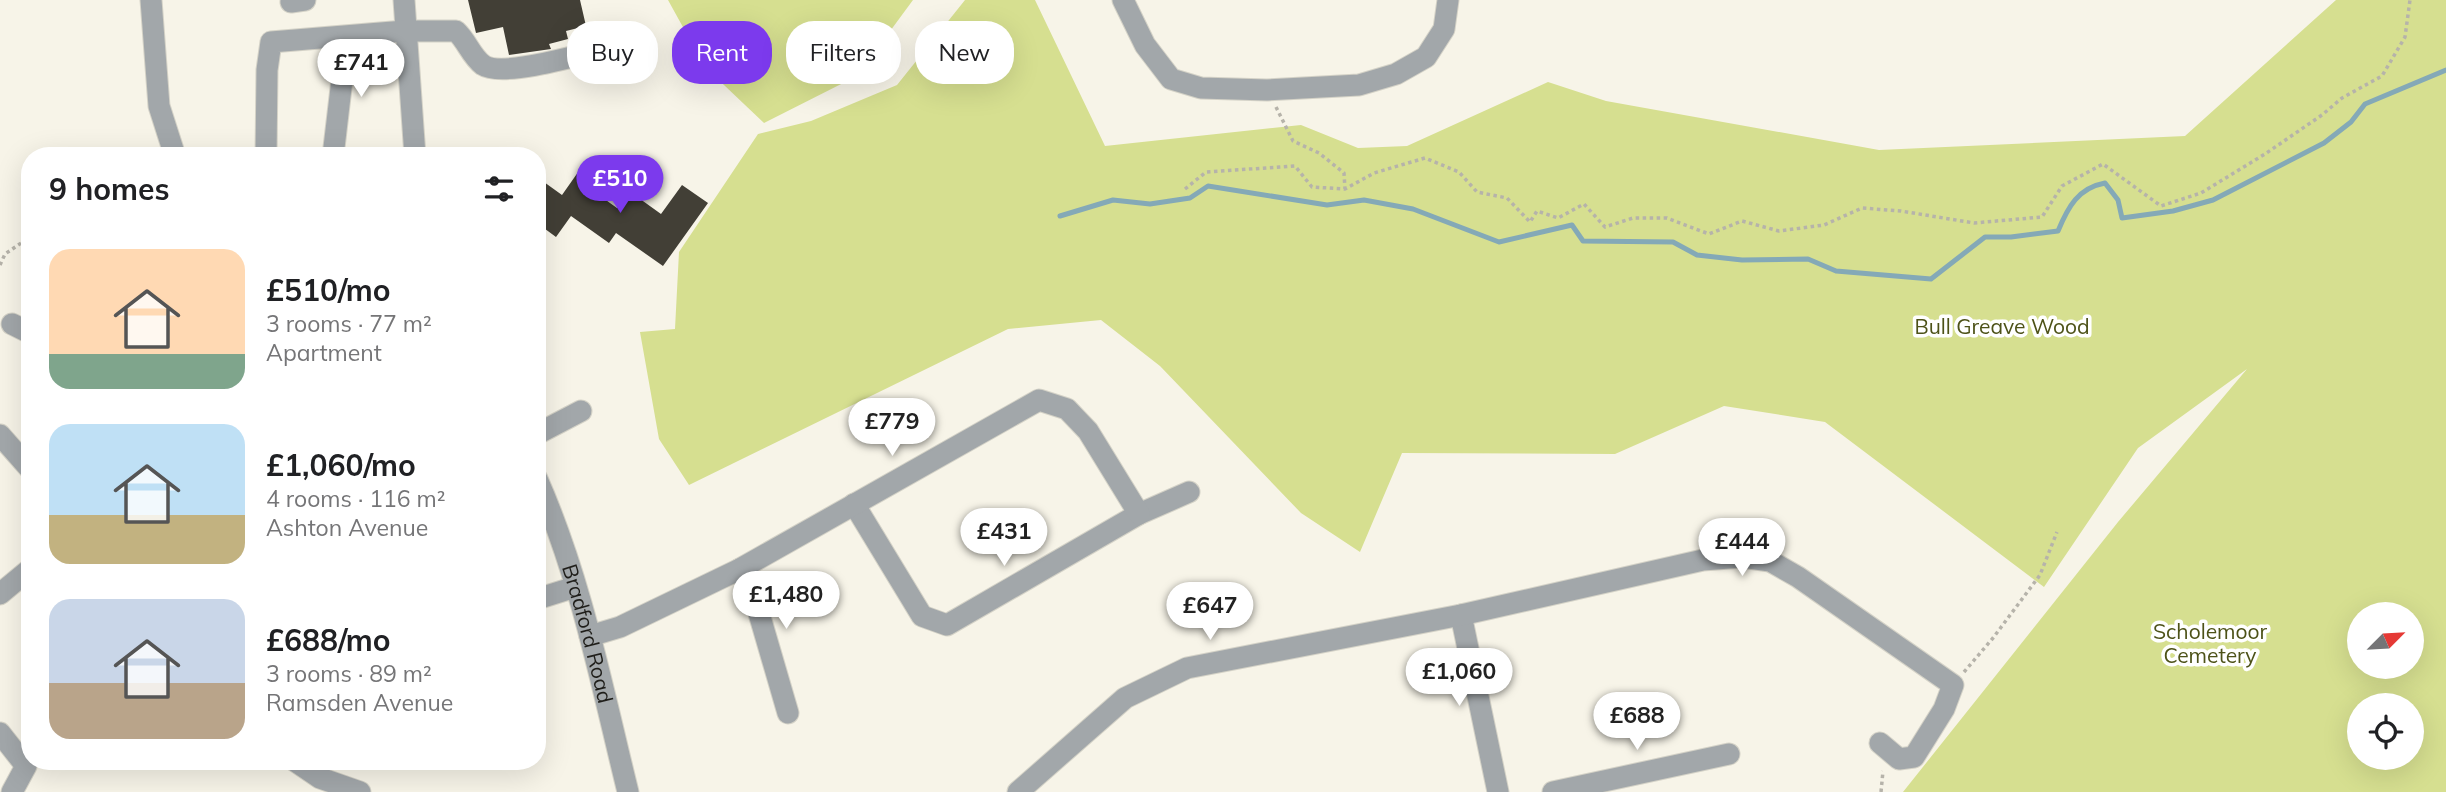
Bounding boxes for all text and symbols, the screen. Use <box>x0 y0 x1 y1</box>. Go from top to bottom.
chip: Buy <box>567 21 658 84</box>
chip: Rent <box>672 21 772 84</box>
chip: Filters <box>786 21 901 84</box>
chip: New <box>915 21 1014 84</box>
pin: £741 <box>320 40 402 99</box>
text: £741 <box>333 47 389 76</box>
pin: £510 <box>579 156 661 215</box>
text: £510 <box>592 163 648 192</box>
text: 9 homes <box>49 170 170 208</box>
icon: filters <box>480 170 518 208</box>
text: £510/mo <box>266 271 390 309</box>
icon: home <box>105 277 189 361</box>
text: 3 rooms · 77 m² <box>266 309 432 338</box>
park label: Bull Greave Wood <box>1914 313 2090 339</box>
text: Apartment <box>266 338 382 367</box>
pin: £779 <box>851 398 933 458</box>
text: £779 <box>864 406 920 435</box>
text: £1,060/mo <box>266 446 416 484</box>
icon: home <box>105 452 189 536</box>
text: 4 rooms · 116 m² <box>266 484 446 513</box>
pin: £431 <box>963 508 1045 568</box>
text: Ashton Avenue <box>266 513 428 542</box>
text: £431 <box>976 516 1032 545</box>
pin: £444 <box>1701 518 1783 578</box>
text: £444 <box>1714 526 1770 555</box>
street label: Bradford Road <box>557 561 619 706</box>
pin: £1,480 <box>729 572 843 631</box>
text: £1,480 <box>749 579 823 608</box>
pin: £647 <box>1169 582 1251 642</box>
text: £647 <box>1182 590 1238 619</box>
north arrow <box>2347 602 2424 679</box>
map controls <box>2347 602 2424 770</box>
park label: Scholemoor Cemetery <box>2153 618 2267 668</box>
text: £688/mo <box>266 621 390 659</box>
icon: home <box>105 627 189 711</box>
pin: £1,060 <box>1402 648 1516 708</box>
text: £1,060 <box>1422 656 1496 685</box>
text: 3 rooms · 89 m² <box>266 659 432 688</box>
text: Ramsden Avenue <box>266 688 453 717</box>
pin: £688 <box>1596 692 1678 752</box>
button: locate <box>2347 693 2424 770</box>
text: £688 <box>1609 700 1665 729</box>

